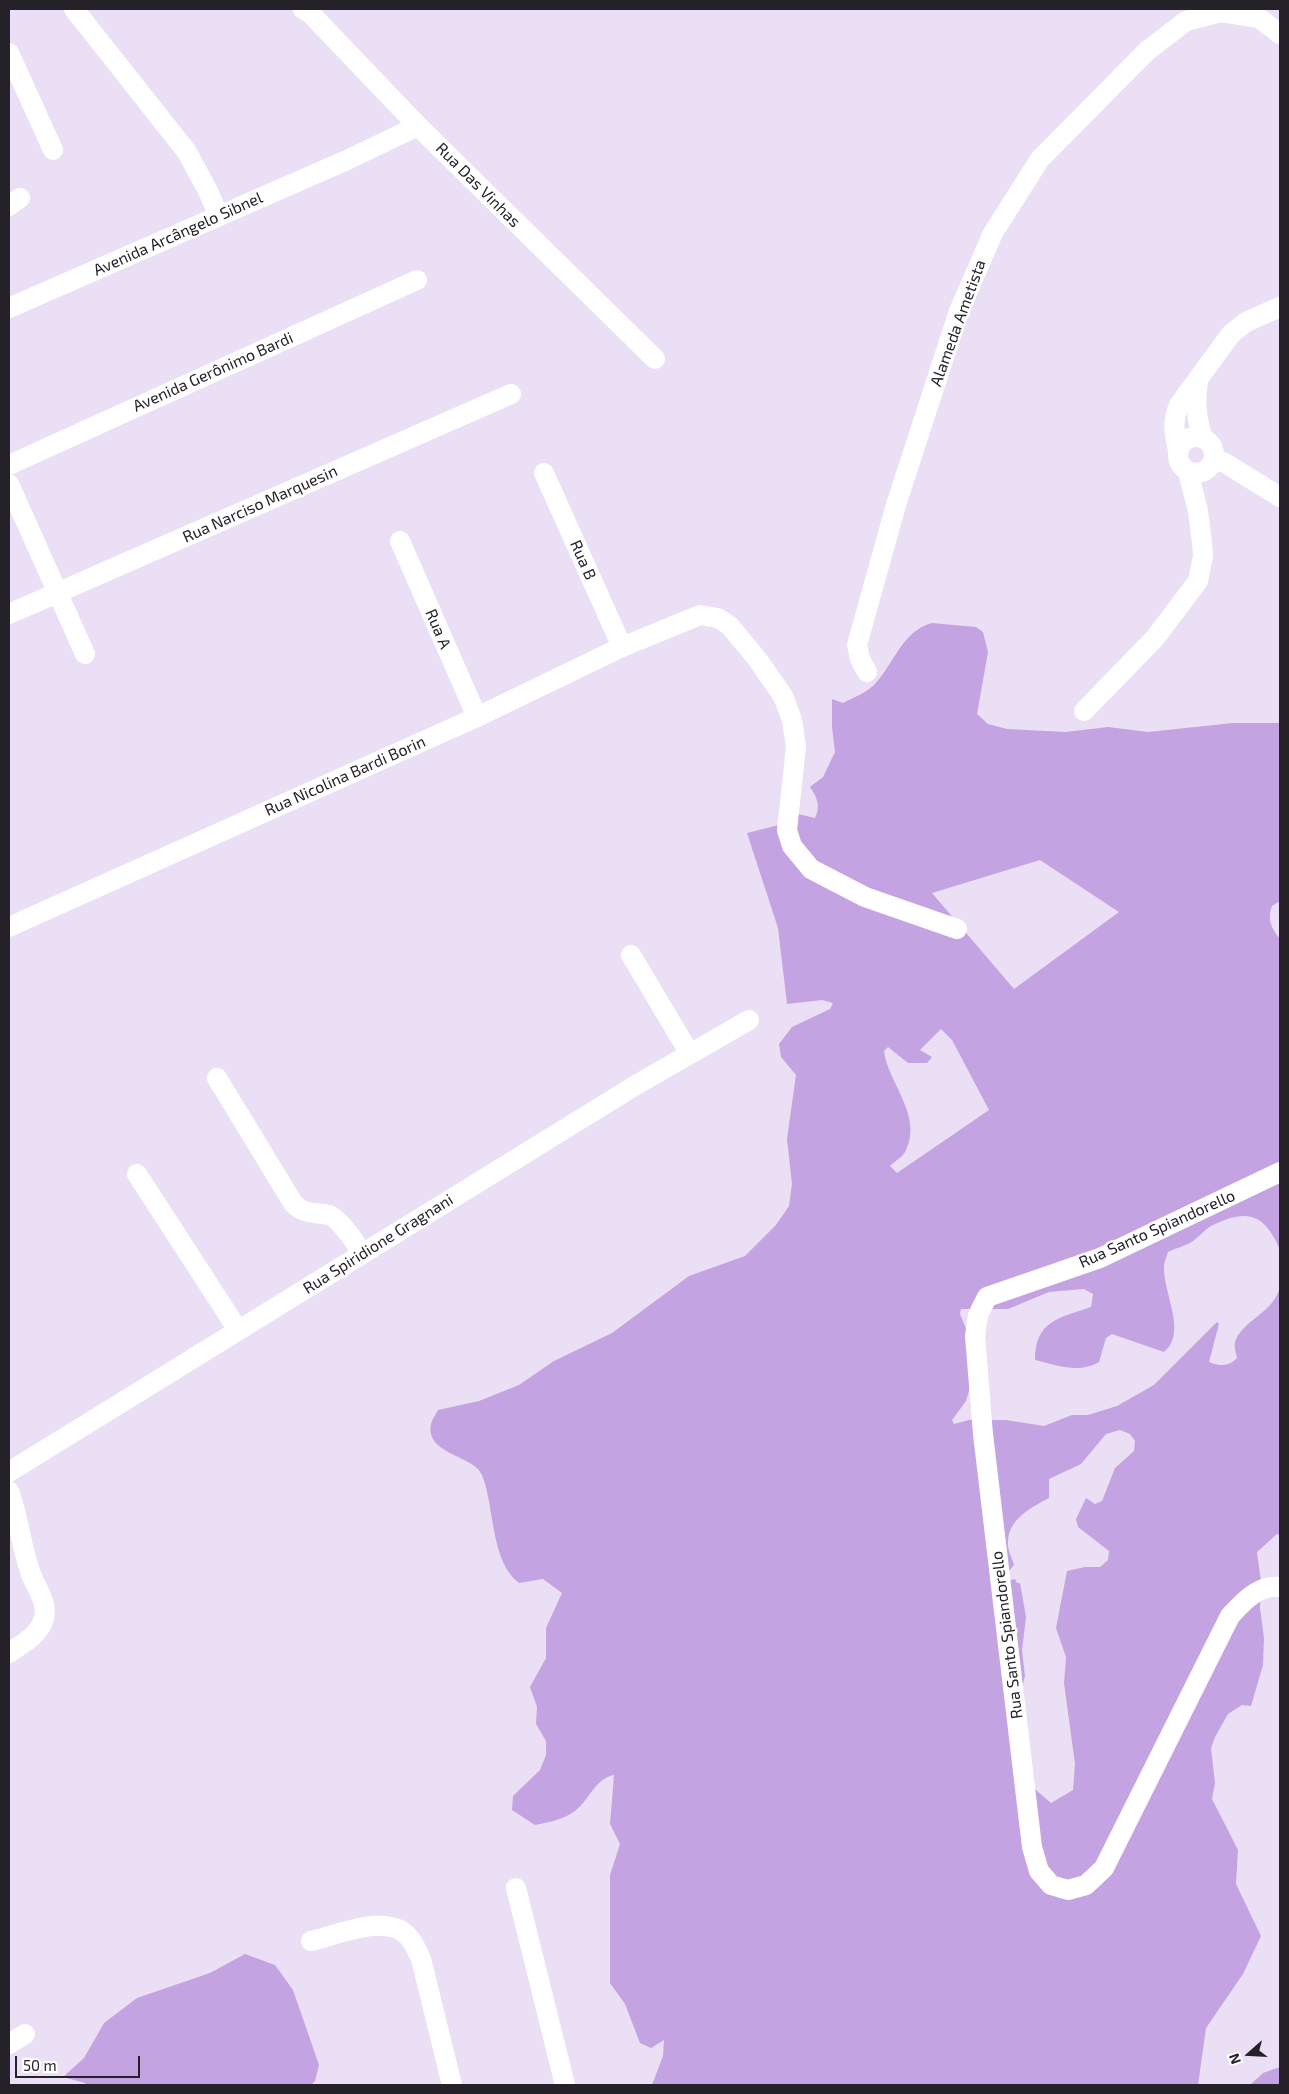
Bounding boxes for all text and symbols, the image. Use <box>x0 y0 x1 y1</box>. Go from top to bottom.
street label: Rua Das Vinhas <box>432 139 524 231</box>
street label: Avenida Arcângelo Sibnel <box>90 188 266 280</box>
street label: Alameda Ametista <box>926 257 990 389</box>
street label: Avenida Gerônimo Bardi <box>130 328 296 416</box>
street label: Rua Narciso Marquesin <box>180 461 340 547</box>
street label: Rua B <box>566 537 600 583</box>
street label: Rua A <box>421 606 455 652</box>
street label: Rua Nicolina Bardi Borin <box>262 732 428 820</box>
street label: Rua Santo Spiandorello <box>1076 1186 1238 1272</box>
street label: Rua Spiridione Gragnani <box>299 1190 457 1298</box>
street label: Rua Santo Spiandorello <box>987 1550 1027 1720</box>
north arrow <box>1224 2029 1274 2079</box>
scale bar <box>18 2046 142 2078</box>
text: N <box>1225 2052 1244 2067</box>
text: 50 m <box>23 2056 57 2074</box>

